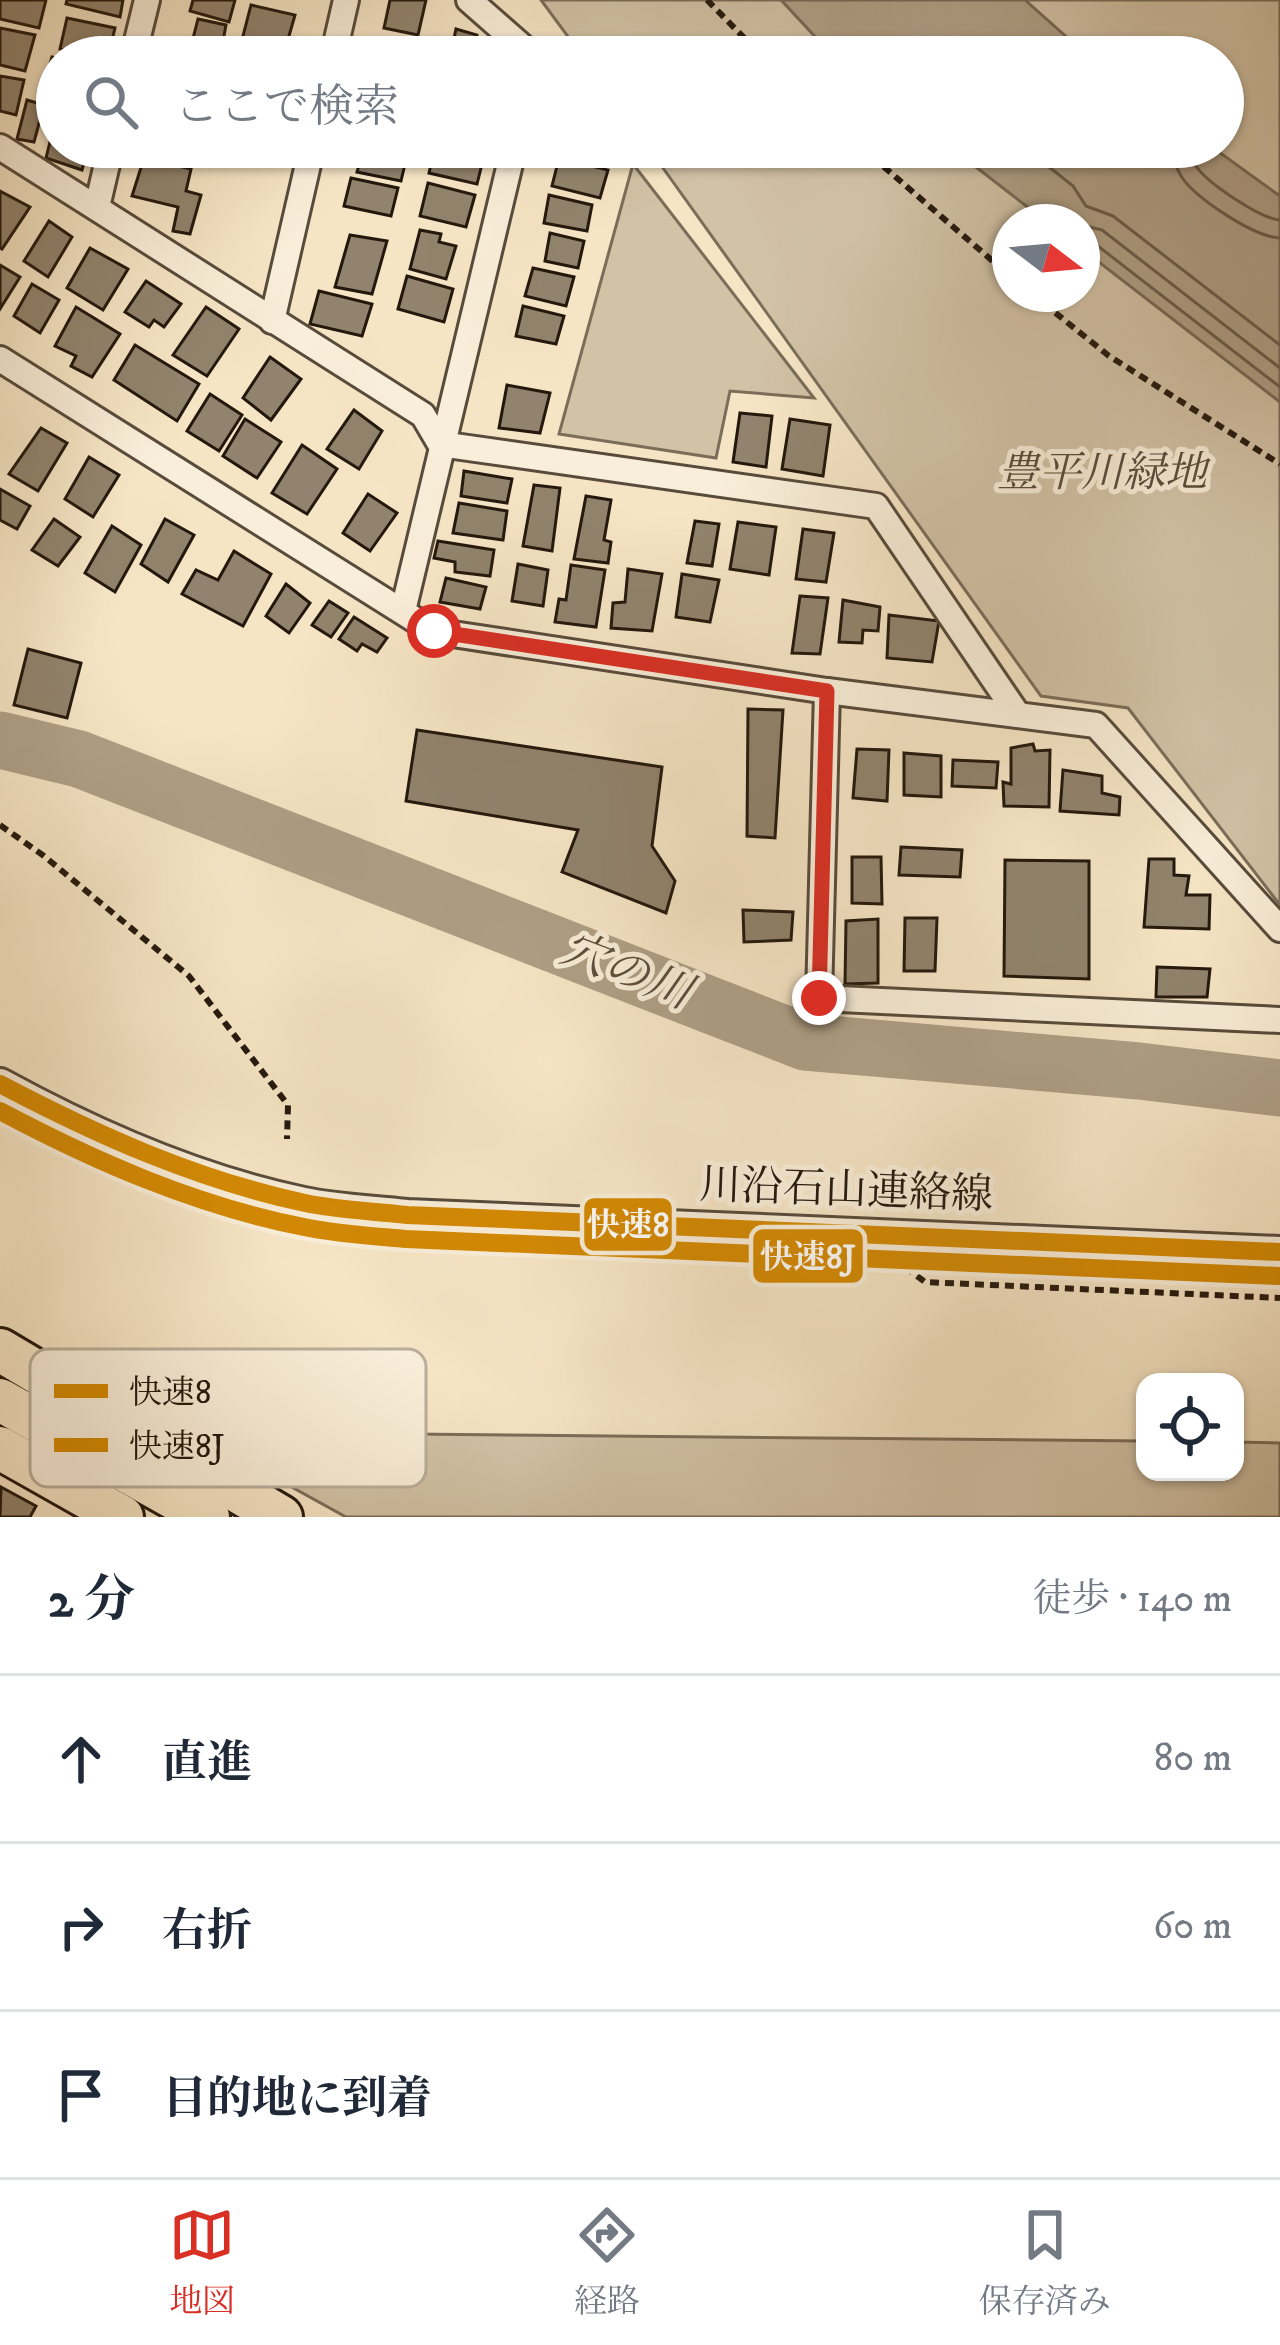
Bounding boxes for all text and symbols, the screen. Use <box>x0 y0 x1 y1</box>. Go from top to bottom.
search box <box>36 36 1244 168</box>
icon: search <box>78 69 144 135</box>
text: ここで検索 <box>174 80 399 136</box>
north arrow <box>992 204 1100 312</box>
park label: 豊平川緑地 <box>997 448 1211 500</box>
route start <box>407 604 461 658</box>
water label: 穴の川 <box>553 922 704 1024</box>
route end <box>792 971 846 1025</box>
street label: 川沿石山連絡線 <box>698 1160 994 1222</box>
line badge: 快速8 <box>582 1196 674 1253</box>
text: 快速8 <box>587 1206 669 1247</box>
line badge: 快速8J <box>751 1227 865 1285</box>
text: 快速8J <box>760 1238 856 1279</box>
legend <box>30 1349 426 1487</box>
text: 快速8 <box>129 1373 212 1414</box>
map controls <box>1136 1373 1244 1481</box>
button: locate <box>1136 1373 1244 1481</box>
text: 快速8J <box>129 1427 225 1468</box>
text: 2 分 <box>48 1569 135 1633</box>
text: 徒歩 · 140 m <box>1032 1575 1232 1624</box>
icon: ahead <box>48 1726 114 1792</box>
text: 80 m <box>1154 1734 1232 1783</box>
text: 直進 <box>162 1736 252 1792</box>
icon: right <box>48 1894 114 1960</box>
text: 60 m <box>1153 1902 1232 1951</box>
text: 右折 <box>162 1904 252 1960</box>
icon: arrive <box>48 2062 114 2128</box>
text: 目的地に到着 <box>162 2072 432 2128</box>
tab: 地図 <box>169 2202 235 2323</box>
tab: 経路 <box>574 2202 640 2323</box>
tab: 保存済み <box>979 2202 1111 2323</box>

